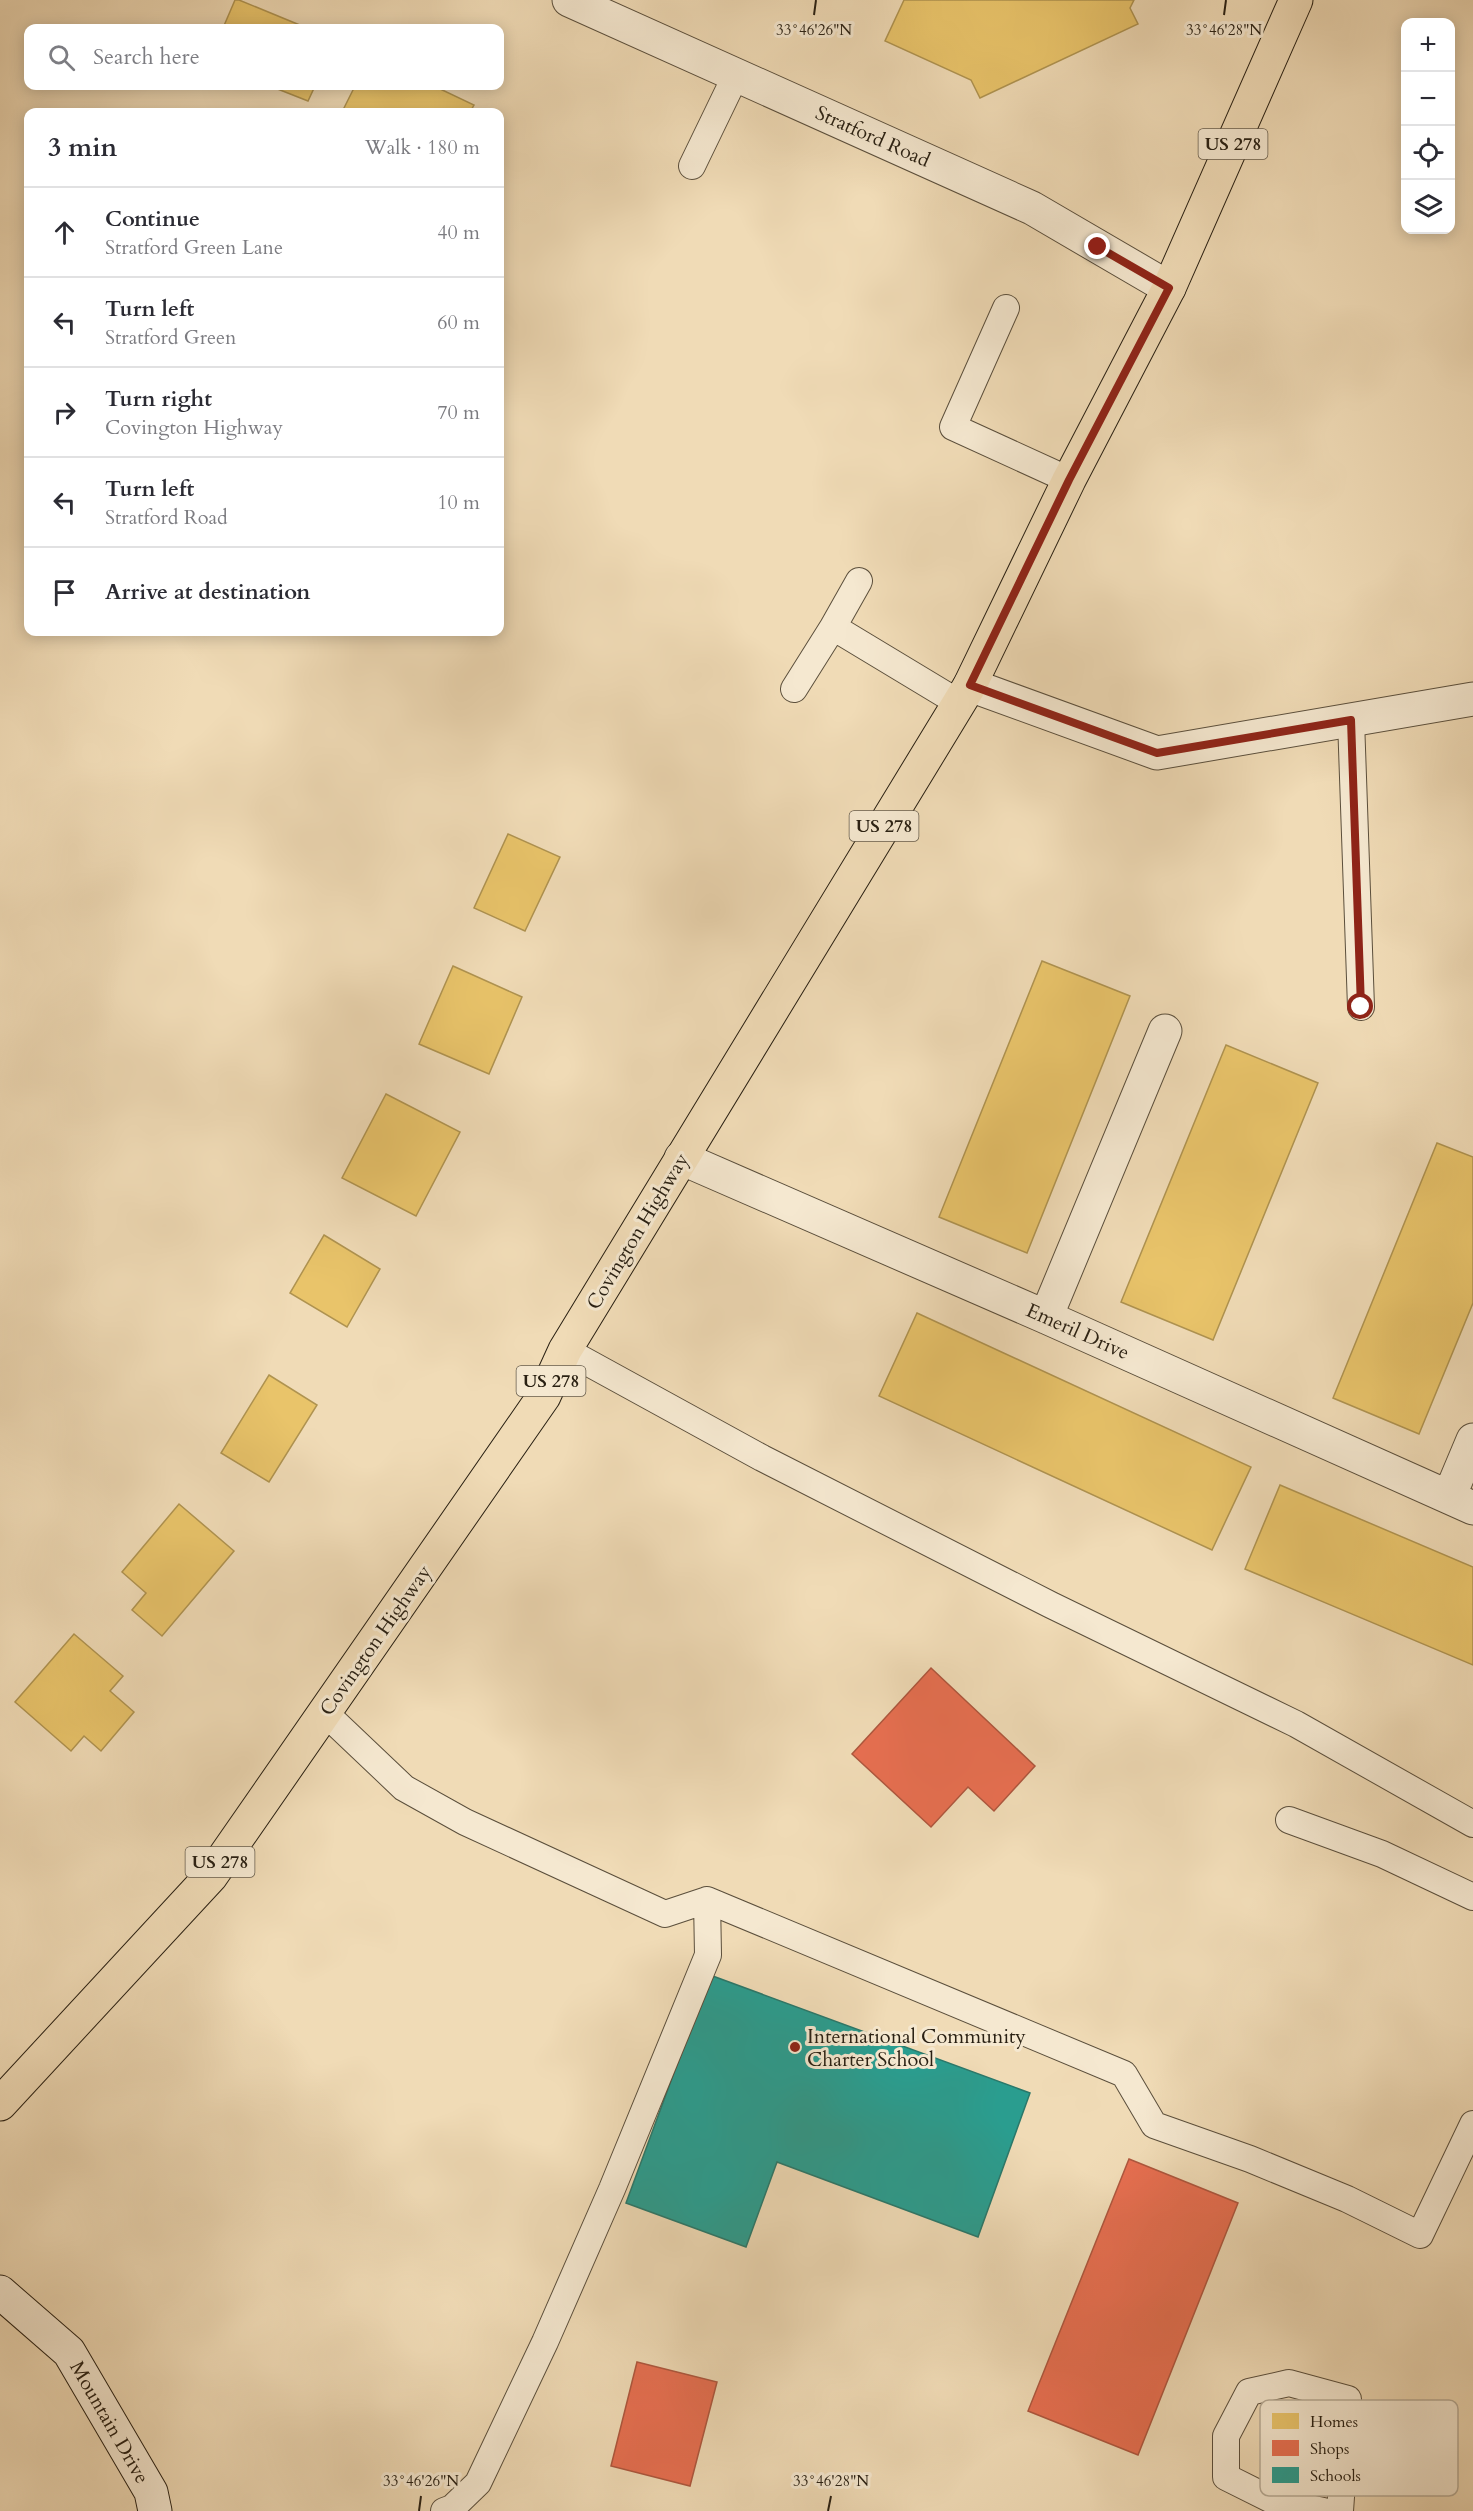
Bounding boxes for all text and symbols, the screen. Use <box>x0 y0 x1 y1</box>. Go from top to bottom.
map controls <box>1401 18 1455 234</box>
button: + <box>1401 18 1455 72</box>
text: 33°46'26"N <box>776 20 852 40</box>
text: 33°46'28"N <box>1186 20 1262 40</box>
search box <box>24 24 504 90</box>
icon: search <box>45 41 78 74</box>
text: Search here <box>93 42 200 72</box>
button: − <box>1401 72 1455 126</box>
street label: Stratford Road <box>811 99 935 174</box>
button: locate <box>1401 126 1455 180</box>
road number: US 278 <box>1198 129 1268 159</box>
text: 3 min <box>48 130 117 165</box>
text: Walk · 180 m <box>365 134 480 161</box>
button: layers <box>1401 180 1455 234</box>
text: Continue <box>105 204 200 234</box>
icon: ahead <box>48 216 81 249</box>
text: 40 m <box>437 219 480 246</box>
route end <box>1084 233 1110 259</box>
text: Stratford Green Lane <box>105 234 283 261</box>
text: Turn left <box>105 294 194 324</box>
icon: left <box>48 306 81 339</box>
text: 60 m <box>437 309 480 336</box>
text: Stratford Green <box>105 324 236 351</box>
text: Turn right <box>105 384 212 414</box>
icon: right <box>48 396 81 429</box>
text: 70 m <box>437 399 480 426</box>
text: Covington Highway <box>105 414 283 441</box>
text: Turn left <box>105 474 194 504</box>
icon: left <box>48 486 81 519</box>
text: 10 m <box>437 489 480 516</box>
text: Stratford Road <box>105 504 228 531</box>
icon: arrive <box>48 576 81 609</box>
text: Arrive at destination <box>105 577 310 607</box>
road number: US 278 <box>850 811 918 841</box>
route start <box>1347 993 1373 1019</box>
street label: Covington Highway <box>580 1148 695 1315</box>
street label: Emeril Drive <box>1022 1297 1134 1366</box>
road number: US 278 <box>516 1366 586 1396</box>
street label: Covington Highway <box>313 1559 438 1721</box>
road number: US 278 <box>186 1847 254 1877</box>
place label: International Community Charter School <box>807 2023 1026 2073</box>
marker: International Community Charter School <box>788 2040 802 2054</box>
street label: Mountain Drive <box>63 2356 156 2489</box>
legend <box>1260 2400 1458 2496</box>
text: Homes <box>1310 2411 1358 2433</box>
text: Shops <box>1310 2438 1349 2460</box>
text: Schools <box>1310 2465 1361 2487</box>
text: 33°46'26"N <box>383 2471 459 2491</box>
text: 33°46'28"N <box>793 2471 869 2491</box>

